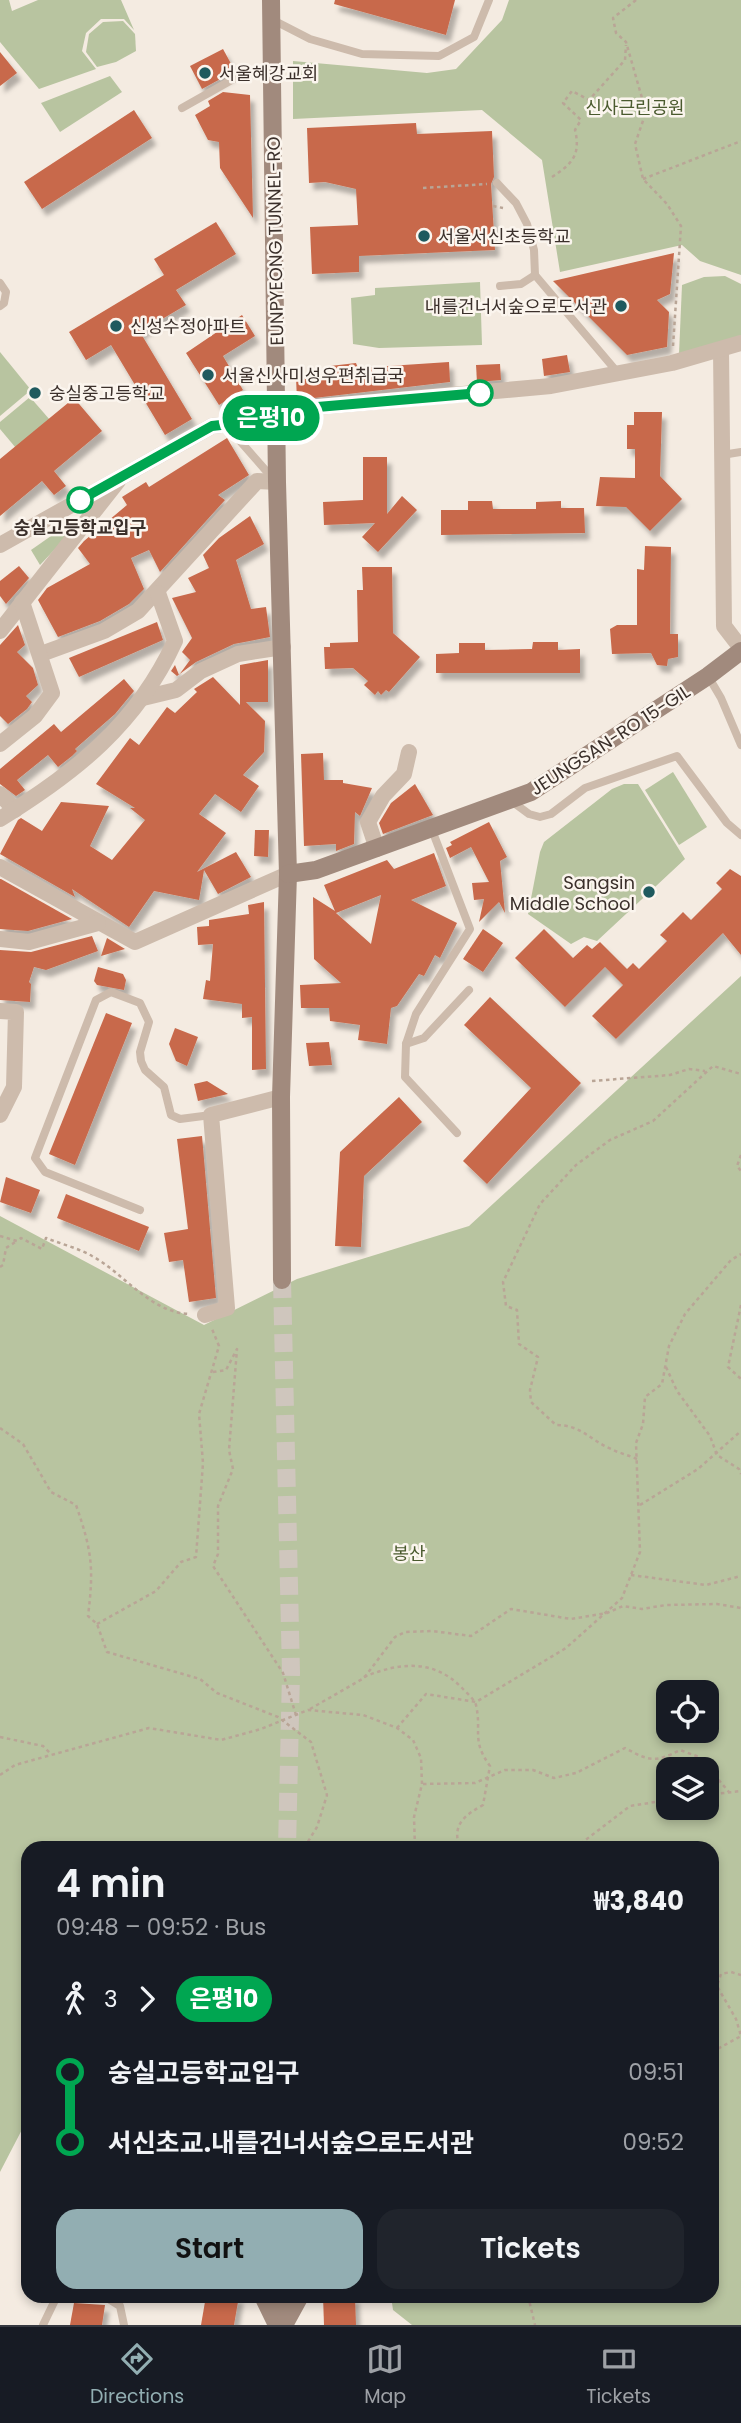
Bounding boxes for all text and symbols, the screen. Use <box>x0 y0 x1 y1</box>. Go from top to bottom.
place label: 서울혜강교회 <box>219 61 318 86</box>
marker: 서울혜강교회 <box>197 65 213 81</box>
park label: 신사근린공원 <box>585 95 685 120</box>
street label: EUNPYEONG TUNNEL-RO <box>261 136 289 346</box>
place label: 서울서신초등학교 <box>438 224 570 249</box>
marker: 서울서신초등학교 <box>416 228 432 244</box>
place label: 내를건너서숲으로도서관 <box>425 294 607 319</box>
marker: 내를건너서숲으로도서관 <box>613 298 629 314</box>
place label: 신성수정아파트 <box>130 314 246 339</box>
marker: 신성수정아파트 <box>108 318 124 334</box>
place label: 서울신사미성우편취급국 <box>222 363 404 388</box>
marker: 서울신사미성우편취급국 <box>200 367 216 383</box>
unlabelled marker <box>467 380 493 406</box>
place label: 숭실중고등학교 <box>49 381 165 406</box>
marker: 숭실중고등학교 <box>27 385 43 401</box>
line badge: 은평10 <box>222 395 320 441</box>
text: 은평10 <box>237 401 305 434</box>
marker: 숭실고등학교입구 <box>67 487 93 513</box>
place label: 숭실고등학교입구 <box>14 515 146 540</box>
street label: JEUNGSAN-RO 15-GIL <box>525 679 695 801</box>
place label: Sangsin Middle School <box>510 870 635 916</box>
marker: Sangsin Middle School <box>641 884 657 900</box>
park label: 봉산 <box>392 1541 426 1566</box>
map controls <box>656 1680 719 1820</box>
button: locate <box>656 1680 719 1743</box>
button: layers <box>656 1757 719 1820</box>
text: 4 min <box>56 1857 166 1910</box>
text: ₩3,840 <box>594 1883 684 1919</box>
text: 09:48 – 09:52 · Bus <box>56 1911 266 1943</box>
icon: walk <box>56 1980 94 2018</box>
icon: forward <box>128 1980 166 2018</box>
text: 은평10 <box>190 1982 258 2015</box>
text: 3 <box>104 1983 118 2015</box>
text: 숭실고등학교입구 <box>108 2055 299 2091</box>
text: 09:51 <box>628 2056 684 2088</box>
text: 서신초교.내를건너서숲으로도서관 <box>108 2125 474 2161</box>
text: 09:52 <box>622 2126 684 2158</box>
button: Start <box>56 2209 363 2289</box>
button: Tickets <box>377 2209 684 2289</box>
tab: Directions <box>90 2340 184 2411</box>
tab: Map <box>364 2340 406 2411</box>
tab: Tickets <box>586 2340 651 2411</box>

